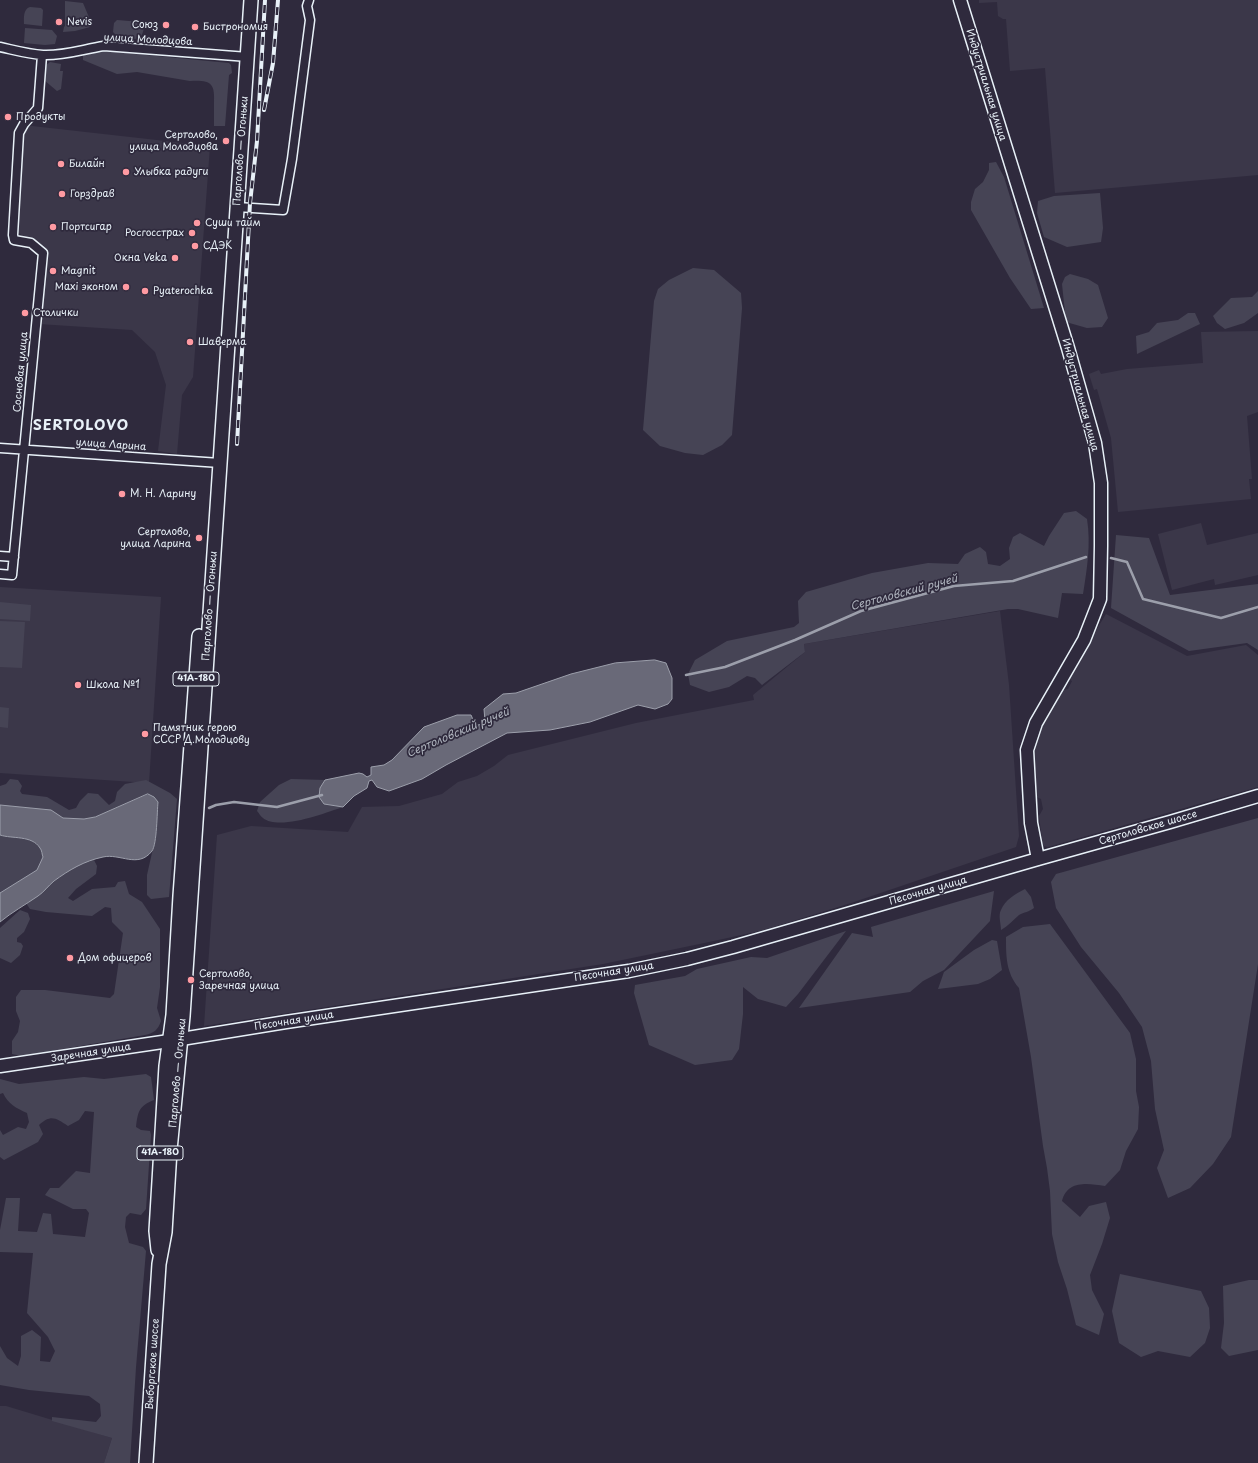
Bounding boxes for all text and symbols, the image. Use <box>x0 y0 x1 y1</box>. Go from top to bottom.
place label: Nevis <box>67 16 92 28</box>
marker: Nevis <box>54 17 64 27</box>
place label: Союз <box>132 19 158 31</box>
marker: Союз <box>161 20 171 30</box>
place label: Бистрономия <box>203 21 268 33</box>
marker: Бистрономия <box>190 22 200 32</box>
street label: Индустриальная улица <box>963 28 1009 142</box>
street label: улица Молодцова <box>103 32 193 48</box>
street label: Парголово — Огоньки <box>231 96 251 206</box>
place label: Продукты <box>16 111 65 123</box>
marker: Продукты <box>3 112 13 122</box>
place label: Сертолово, улица Молодцова <box>129 129 218 152</box>
marker: Сертолово, улица Молодцова <box>221 136 231 146</box>
place label: Билайн <box>69 158 105 170</box>
marker: Билайн <box>56 159 66 169</box>
place label: Улыбка радуги <box>134 166 208 178</box>
marker: Улыбка радуги <box>121 167 131 177</box>
place label: Горздрав <box>70 188 114 200</box>
marker: Горздрав <box>57 189 67 199</box>
place label: Суши тайм <box>205 217 261 229</box>
marker: Суши тайм <box>192 218 202 228</box>
place label: Портсигар <box>61 221 112 233</box>
marker: Портсигар <box>48 222 58 232</box>
place label: Росгосстрах <box>125 227 184 239</box>
marker: Росгосстрах <box>187 228 197 238</box>
place label: СДЭК <box>203 240 232 252</box>
marker: СДЭК <box>190 241 200 251</box>
place label: Окна Veka <box>114 252 167 264</box>
marker: Окна Veka <box>170 253 180 263</box>
place label: Magnit <box>61 265 96 277</box>
marker: Magnit <box>48 266 58 276</box>
place label: Maxi эконом <box>55 281 118 293</box>
marker: Maxi эконом <box>121 282 131 292</box>
place label: Pyaterochka <box>153 285 213 297</box>
marker: Pyaterochka <box>140 286 150 296</box>
place label: Столички <box>33 307 79 319</box>
marker: Столички <box>20 308 30 318</box>
street label: Сосновая улица <box>12 331 30 413</box>
place label: Шаверма <box>198 336 246 348</box>
marker: Шаверма <box>185 337 195 347</box>
street label: Индустриальная улица <box>1059 337 1101 453</box>
district label: SERTOLOVO <box>34 418 128 434</box>
street label: улица Ларина <box>75 437 147 453</box>
place label: М. Н. Ларину <box>130 488 196 500</box>
marker: М. Н. Ларину <box>117 489 127 499</box>
place label: Сертолово, улица Ларина <box>120 526 191 550</box>
marker: Сертолово, улица Ларина <box>194 533 204 543</box>
street label: Парголово — Огоньки <box>200 551 220 661</box>
water label: Сертоловский ручей <box>849 572 959 614</box>
road number: 41А-180 <box>173 672 219 686</box>
place label: Школа №1 <box>86 679 140 691</box>
marker: Школа №1 <box>73 680 83 690</box>
water label: Сертоловский ручей <box>405 705 511 761</box>
place label: Памятник герою СССР Д.Молодцову <box>153 722 250 746</box>
marker: Памятник герою СССР Д.Молодцову <box>140 729 150 739</box>
street label: Сертоловское шоссе <box>1098 808 1198 848</box>
street label: Песочная улица <box>888 874 968 908</box>
place label: Дом офицеров <box>78 952 152 964</box>
marker: Дом офицеров <box>65 953 75 963</box>
street label: Песочная улица <box>573 960 655 984</box>
place label: Сертолово, Заречная улица <box>199 968 279 992</box>
marker: Сертолово, Заречная улица <box>186 975 196 985</box>
street label: Песочная улица <box>253 1009 335 1033</box>
street label: Парголово — Огоньки <box>167 1018 189 1128</box>
street label: Заречная улица <box>50 1041 132 1065</box>
road number: 41А-180 <box>137 1146 183 1160</box>
street label: Выборгское шоссе <box>144 1318 162 1410</box>

